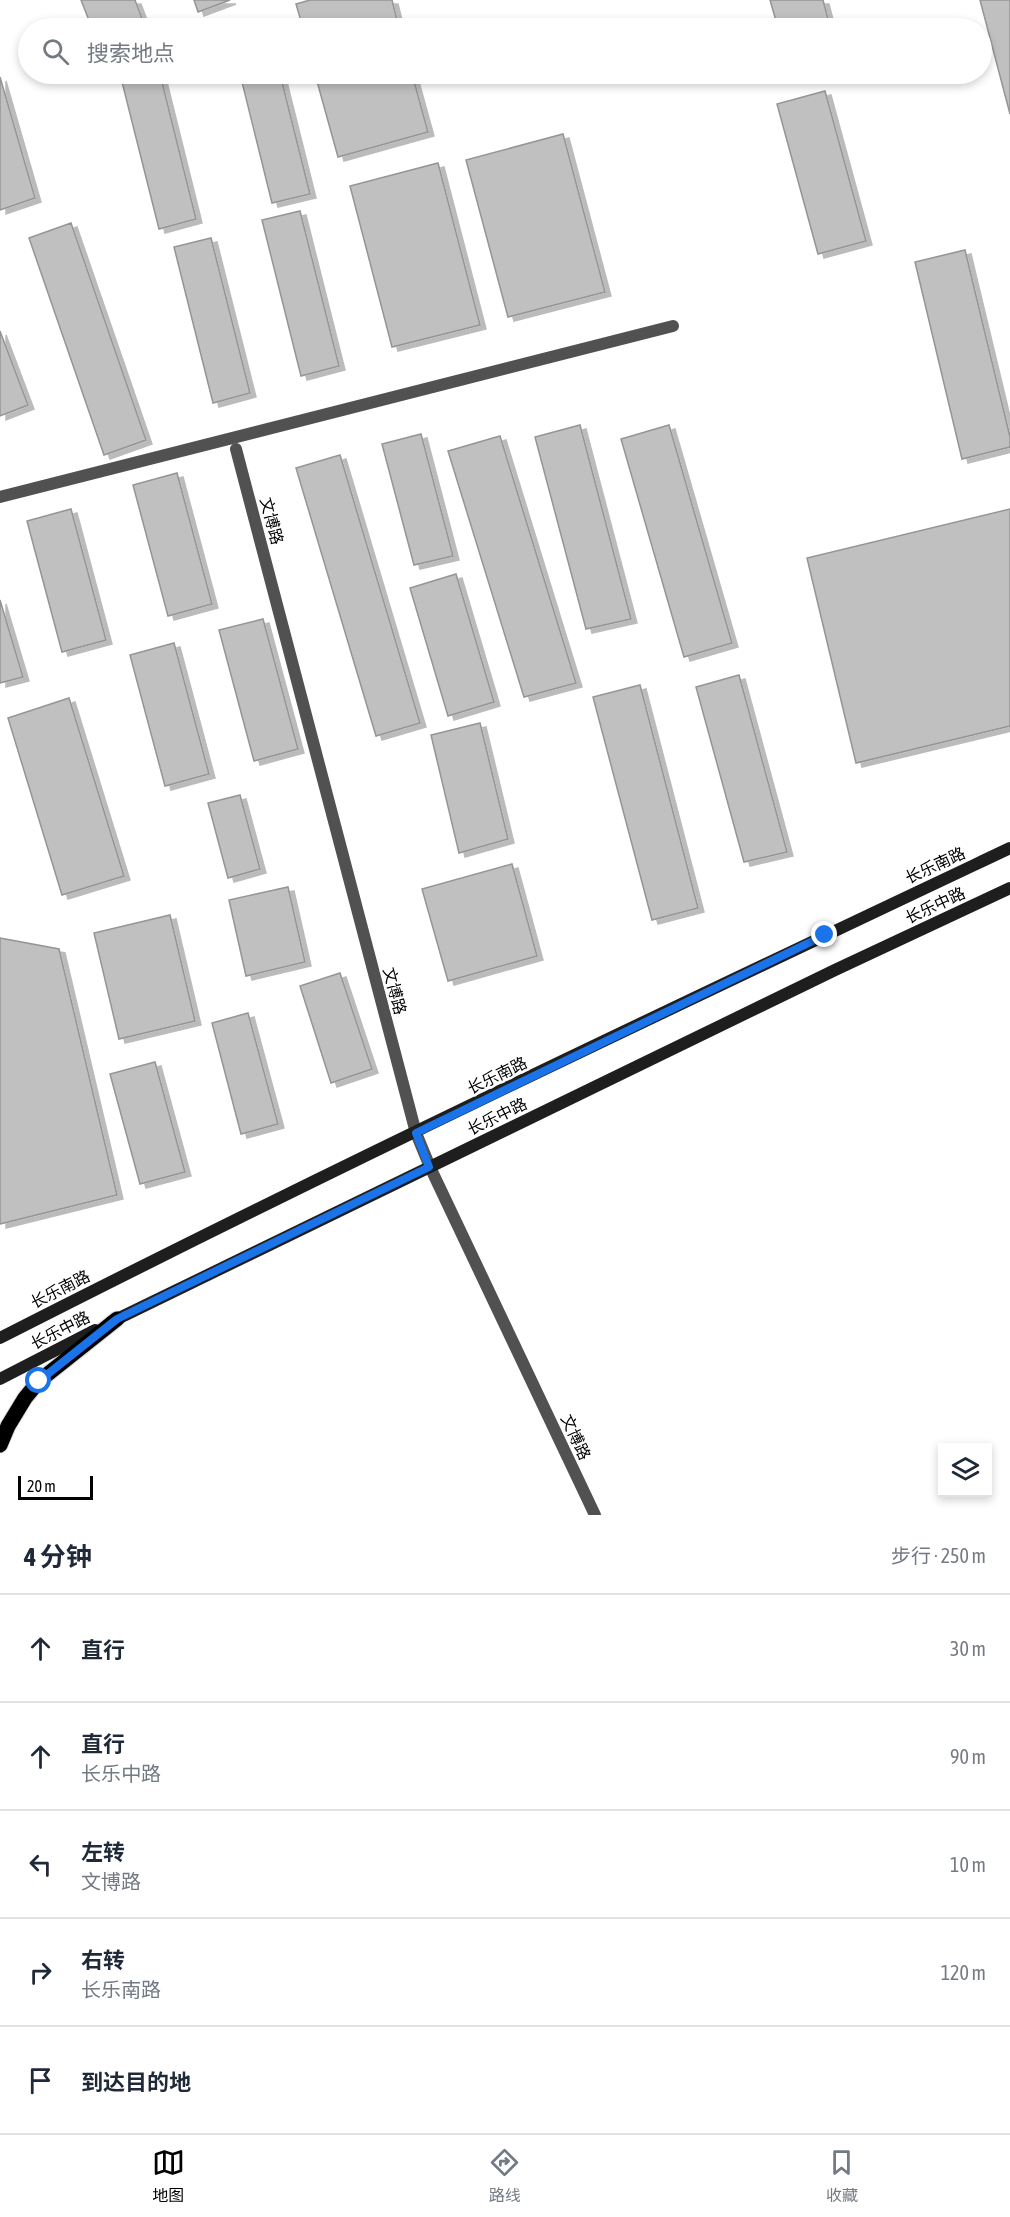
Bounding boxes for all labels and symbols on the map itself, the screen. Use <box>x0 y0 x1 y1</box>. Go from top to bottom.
street label: 文博路 <box>257 495 287 547</box>
street label: 长乐南路 <box>902 843 968 887</box>
street label: 长乐中路 <box>902 883 968 927</box>
route end <box>811 921 837 947</box>
street label: 文博路 <box>380 965 410 1017</box>
street label: 长乐南路 <box>464 1053 530 1097</box>
street label: 长乐中路 <box>464 1094 530 1138</box>
street label: 长乐南路 <box>27 1266 93 1312</box>
street label: 长乐中路 <box>27 1307 93 1353</box>
route start <box>25 1367 51 1393</box>
street label: 文博路 <box>558 1411 594 1463</box>
scale bar <box>18 1473 93 1500</box>

